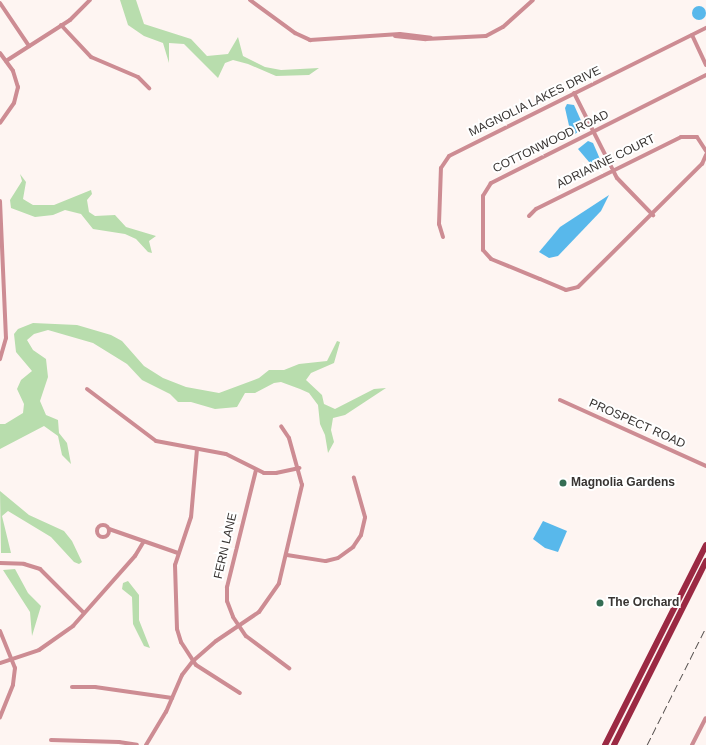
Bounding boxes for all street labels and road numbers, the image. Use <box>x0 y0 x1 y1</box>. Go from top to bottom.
street label: MAGNOLIA LAKES DRIVE <box>467 64 603 140</box>
street label: COTTONWOOD ROAD <box>491 108 611 176</box>
street label: ADRIANNE COURT <box>554 132 658 192</box>
street label: PROSPECT ROAD <box>587 396 687 452</box>
street label: FERN LANE <box>211 512 241 580</box>

